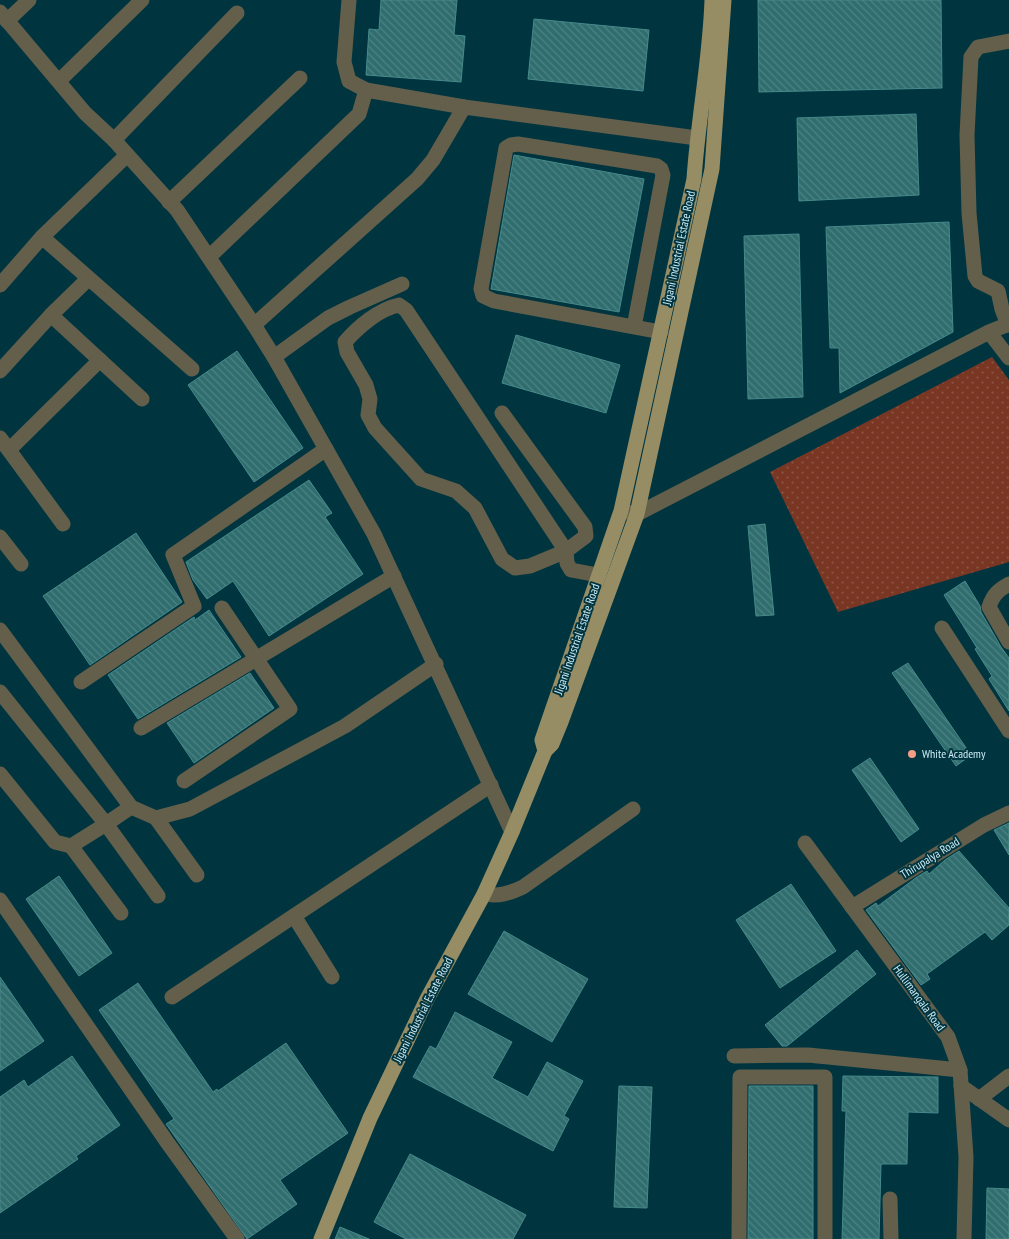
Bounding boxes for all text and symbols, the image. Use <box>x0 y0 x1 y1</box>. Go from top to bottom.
street label: Jigani Industrial Estate Road <box>659 189 698 307</box>
street label: Jigani Industrial Estate Road <box>550 581 603 697</box>
place label: White Academy <box>922 746 986 761</box>
marker: White Academy <box>906 748 918 760</box>
street label: Thirupalya Road <box>897 833 962 882</box>
street label: Jigani Industrial Estate Road <box>389 955 456 1066</box>
street label: Hullimangala Road <box>890 962 948 1034</box>

